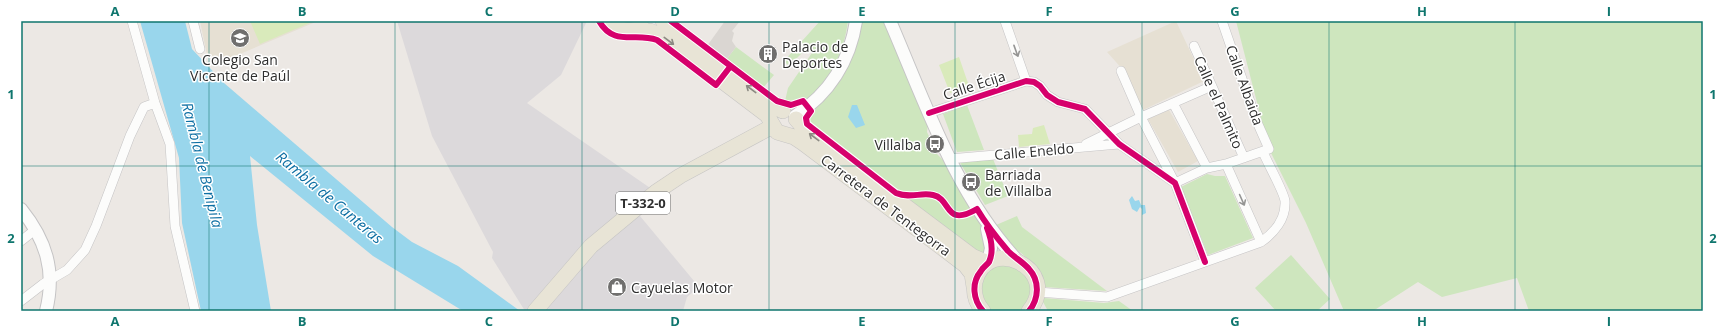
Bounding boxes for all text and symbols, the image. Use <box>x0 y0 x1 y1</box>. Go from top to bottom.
text: A <box>111 2 120 20</box>
text: B <box>298 2 307 20</box>
text: C <box>485 2 493 20</box>
text: D <box>670 2 680 20</box>
text: E <box>858 2 866 20</box>
text: F <box>1045 2 1053 20</box>
text: G <box>1230 2 1240 20</box>
text: H <box>1417 2 1427 20</box>
text: I <box>1607 2 1611 20</box>
school or university icon: Colegio San Vicente de Paúl <box>229 27 251 49</box>
one-way arrow <box>664 37 675 45</box>
place label: Palacio de Deportes <box>782 37 848 72</box>
street label: Calle Albaida <box>1222 42 1268 128</box>
building icon: Palacio de Deportes <box>757 43 779 65</box>
one-way arrow <box>1013 44 1020 57</box>
place label: Colegio San Vicente de Paúl <box>190 50 290 85</box>
street label: Calle el Palmito <box>1190 53 1248 151</box>
street label: Calle Écija <box>940 66 1008 104</box>
text: 1 <box>7 85 15 103</box>
one-way arrow <box>745 85 756 93</box>
text: 1 <box>1709 85 1717 103</box>
water label: Rambla de Benipila <box>178 100 228 230</box>
one-way arrow <box>808 133 819 141</box>
bus stop icon: Villalba <box>924 133 946 155</box>
place label: Villalba <box>874 135 921 154</box>
street label: Calle Eneldo <box>993 138 1075 164</box>
water label: Rambla de Canteras <box>272 146 388 248</box>
street label: Carretera de Tentegorra <box>817 150 955 260</box>
place label: Barriada de Villalba <box>985 165 1052 200</box>
bus stop icon: Barriada de Villalba <box>960 171 982 193</box>
road number: T-332-0 <box>616 192 670 214</box>
one-way arrow <box>1239 193 1246 205</box>
text: 2 <box>7 229 15 247</box>
text: 2 <box>1709 229 1717 247</box>
shop icon: Cayuelas Motor <box>606 276 628 298</box>
place label: Cayuelas Motor <box>631 278 733 297</box>
text: A <box>111 312 120 330</box>
text: B <box>298 312 307 330</box>
text: C <box>485 312 493 330</box>
text: D <box>670 312 680 330</box>
text: E <box>858 312 866 330</box>
text: F <box>1045 312 1053 330</box>
text: G <box>1230 312 1240 330</box>
text: H <box>1417 312 1427 330</box>
text: I <box>1607 312 1611 330</box>

